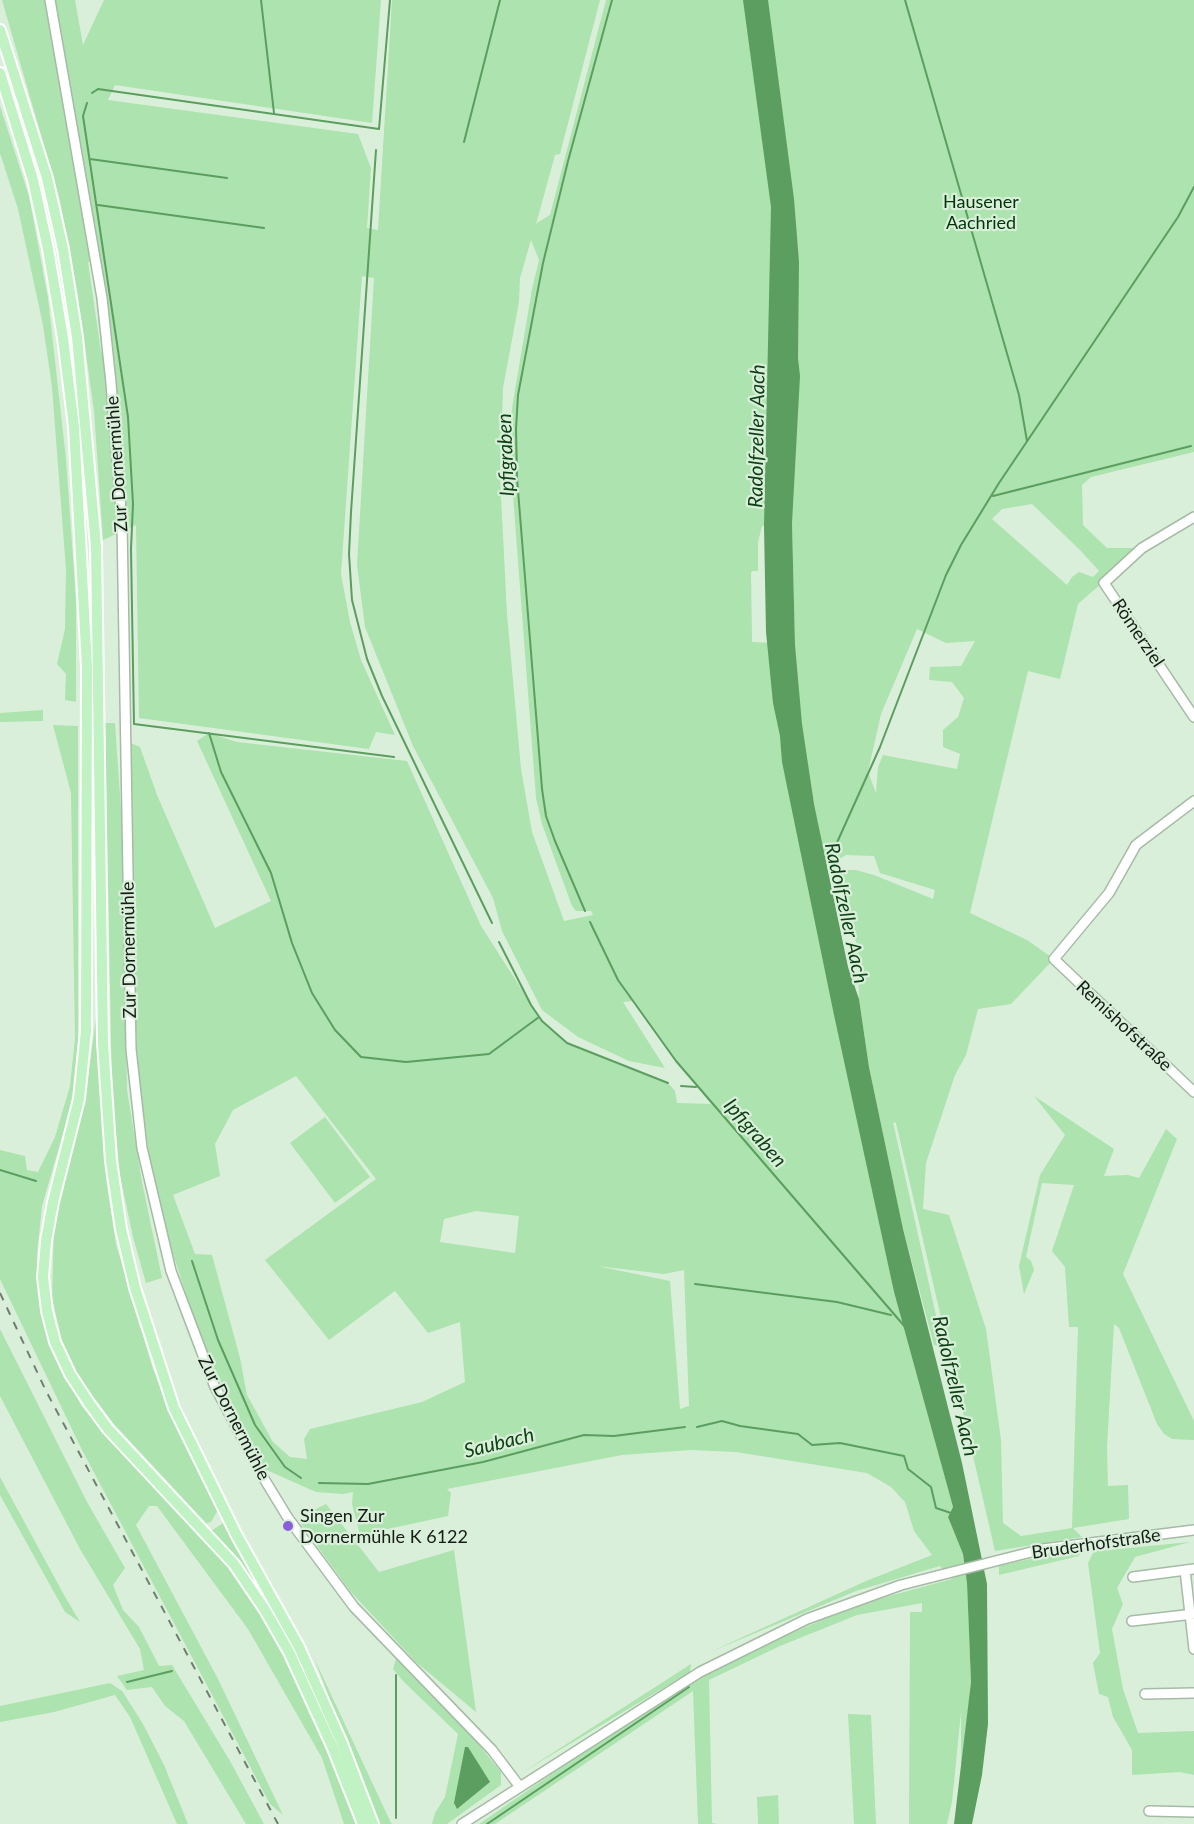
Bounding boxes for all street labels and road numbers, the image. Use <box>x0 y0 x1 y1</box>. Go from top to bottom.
street label: Zur Dornermühle <box>101 395 133 533</box>
street label: Römerziel <box>1107 595 1169 671</box>
street label: Zur Dornermühle <box>117 881 141 1019</box>
street label: Remishofstraße <box>1072 976 1176 1076</box>
street label: Zur Dornermühle <box>193 1352 275 1484</box>
street label: Bruderhofstraße <box>1030 1524 1162 1564</box>

